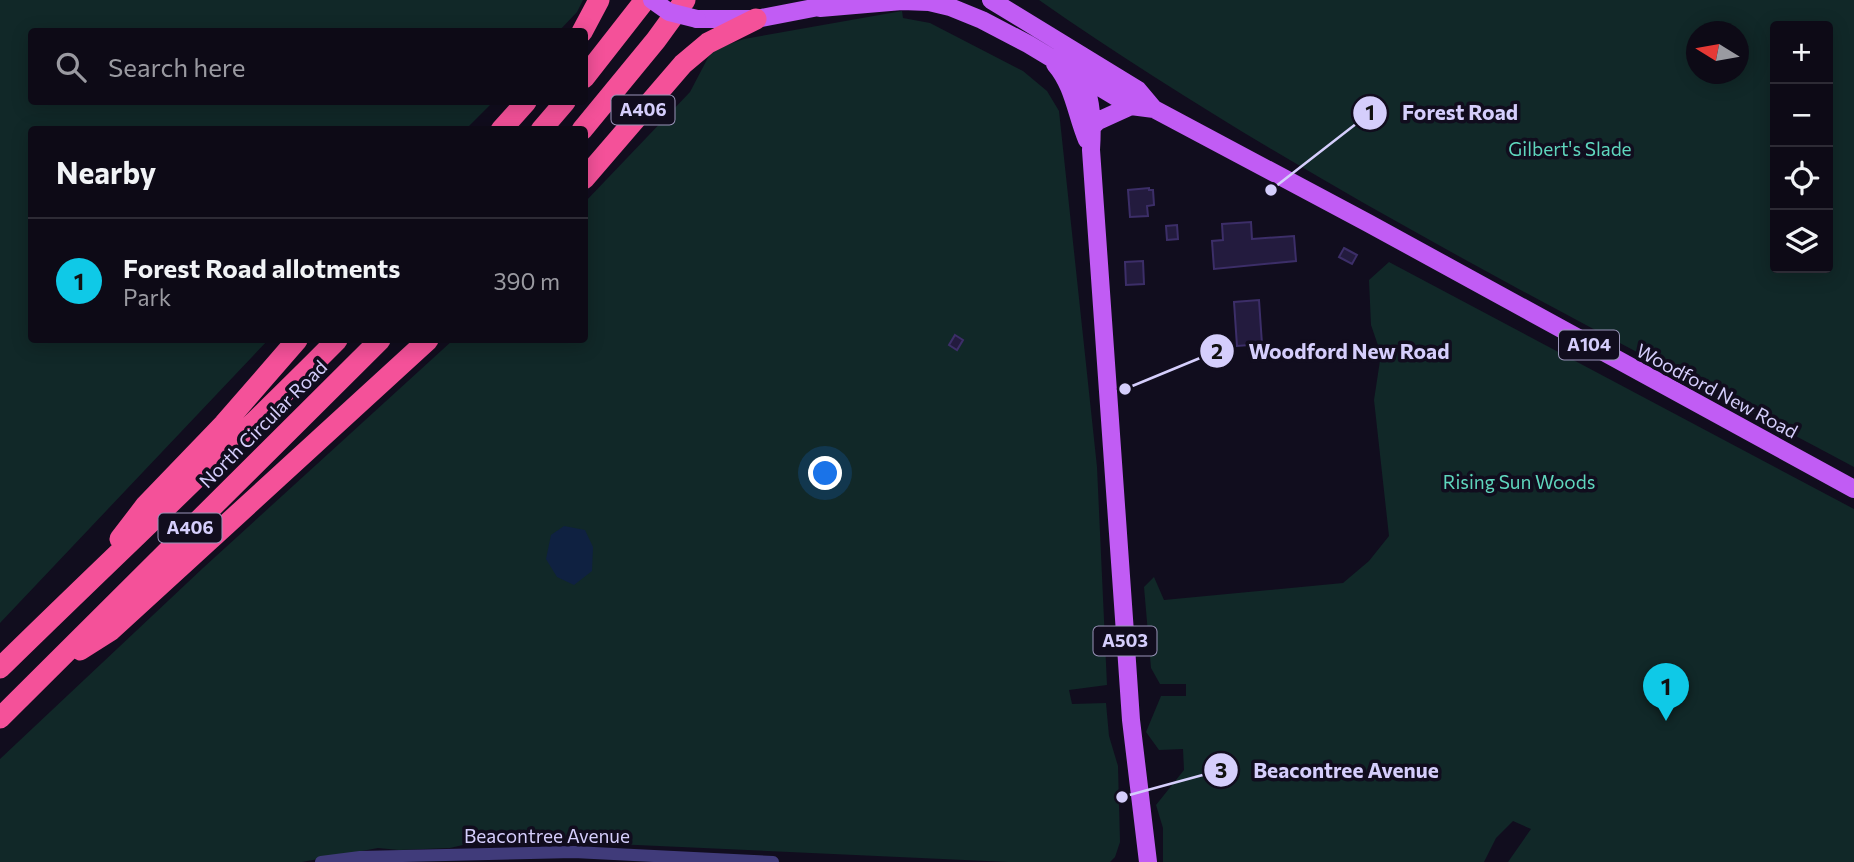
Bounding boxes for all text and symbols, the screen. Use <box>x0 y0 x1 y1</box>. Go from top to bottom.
north arrow <box>1686 21 1749 84</box>
map controls <box>1770 21 1833 273</box>
button: + <box>1770 21 1833 84</box>
search box <box>28 28 588 105</box>
icon: search <box>52 48 90 86</box>
text: Search here <box>108 51 246 82</box>
button: − <box>1770 84 1833 147</box>
callout: Forest Road <box>1353 92 1532 134</box>
road number: A406 <box>612 96 674 124</box>
text: 1 <box>1365 99 1375 124</box>
text: Forest Road <box>1402 99 1518 124</box>
park label: Gilbert's Slade <box>1508 137 1632 160</box>
button: locate <box>1770 147 1833 210</box>
text: Nearby <box>56 153 156 190</box>
button: layers <box>1770 210 1833 273</box>
text: Forest Road allotments <box>123 252 400 283</box>
text: 1 <box>74 267 84 295</box>
text: 390 m <box>493 267 560 295</box>
text: Park <box>123 283 171 311</box>
callout: Woodford New Road <box>1199 330 1463 372</box>
road number: A104 <box>1559 330 1619 360</box>
text: 2 <box>1211 338 1223 363</box>
text: Woodford New Road <box>1249 338 1449 363</box>
street label: Woodford New Road <box>1633 338 1802 443</box>
street label: North Circular Road <box>194 355 331 492</box>
your location <box>808 456 842 490</box>
park label: Rising Sun Woods <box>1443 470 1595 493</box>
road number: A406 <box>158 514 222 542</box>
road number: A503 <box>1094 626 1156 656</box>
pin: 1 <box>1643 663 1689 721</box>
callout: Beacontree Avenue <box>1204 749 1452 791</box>
text: 3 <box>1215 757 1227 782</box>
text: Beacontree Avenue <box>1253 757 1439 782</box>
street label: Beacontree Avenue <box>464 824 630 847</box>

